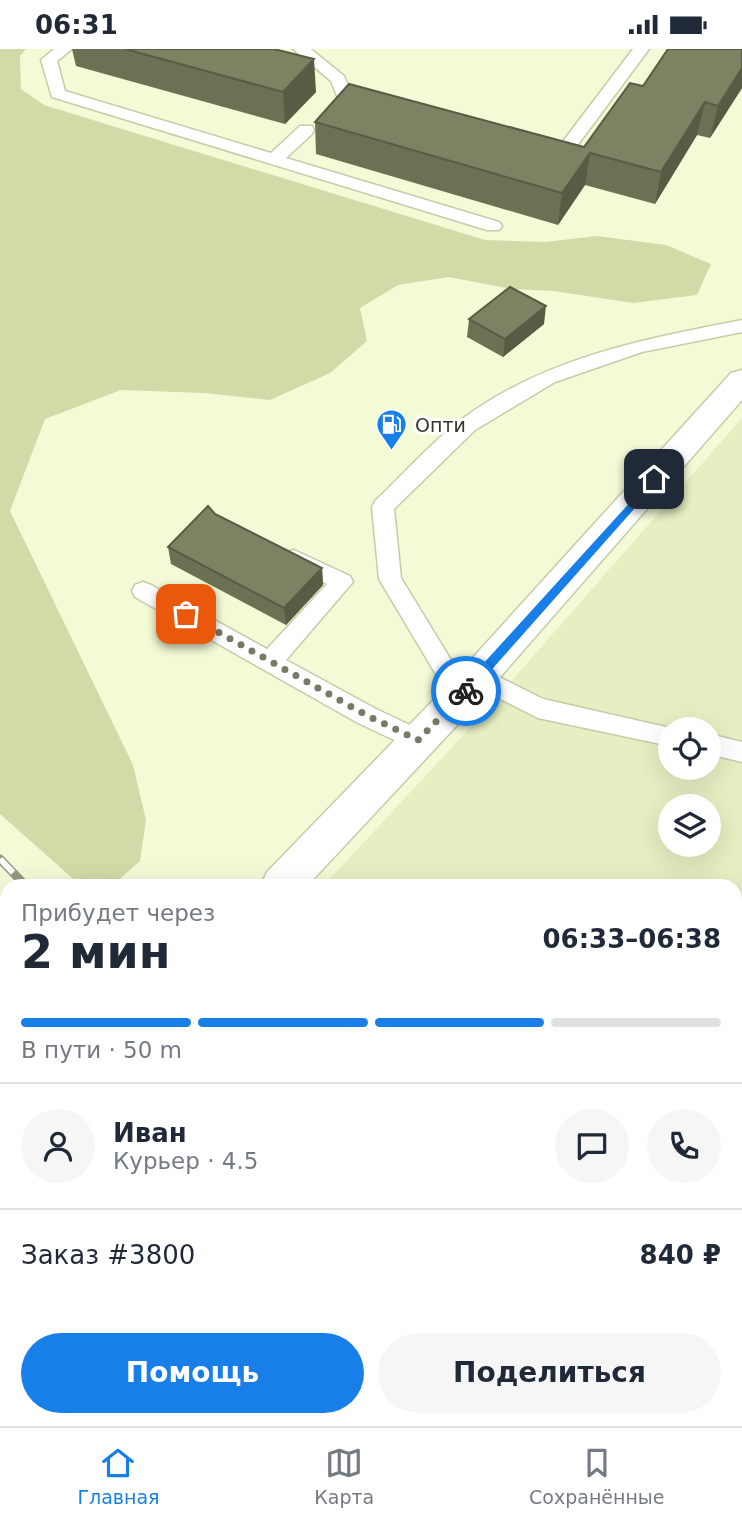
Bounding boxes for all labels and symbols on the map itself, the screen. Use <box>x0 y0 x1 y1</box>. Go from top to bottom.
fuel station icon: Опти <box>375 408 409 452</box>
place label: Опти <box>415 414 466 436</box>
pin <box>624 449 684 509</box>
pin <box>156 584 216 644</box>
courier <box>431 656 501 726</box>

